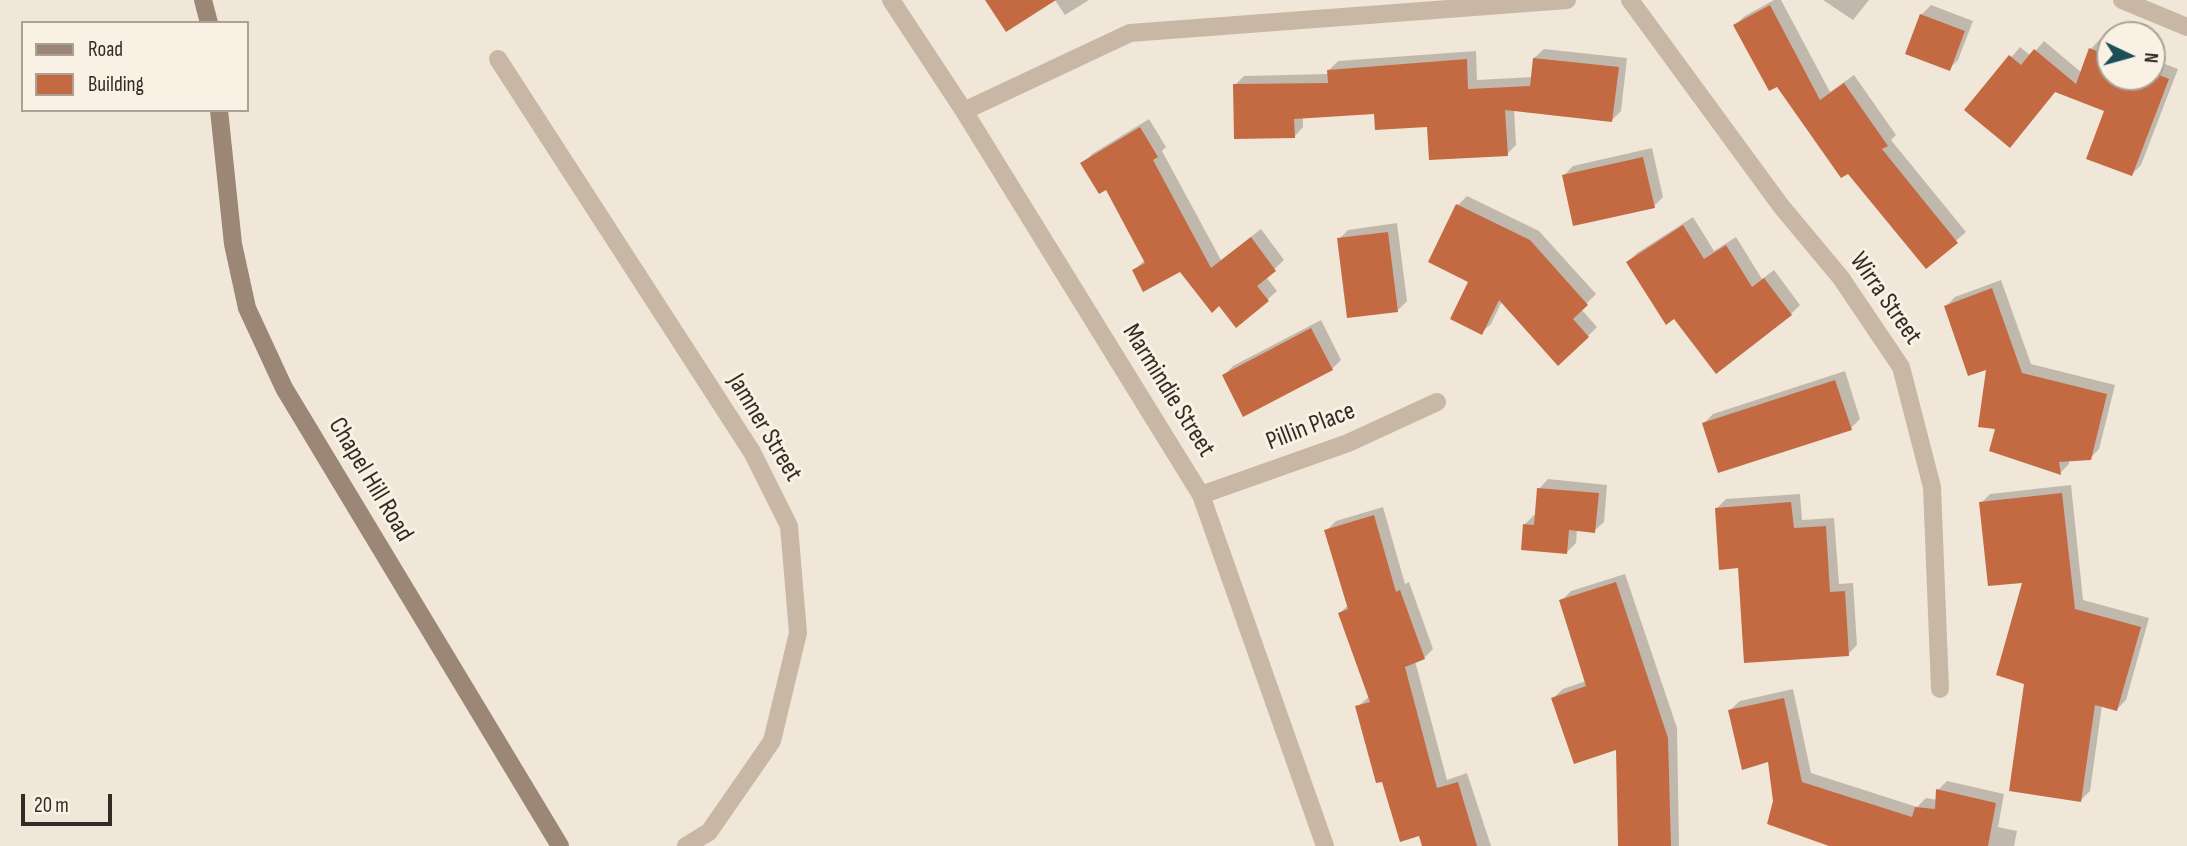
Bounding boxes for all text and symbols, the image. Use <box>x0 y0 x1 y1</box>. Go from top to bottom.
legend <box>21 21 248 112</box>
north arrow <box>2096 21 2166 91</box>
text: Road <box>88 37 123 62</box>
text: N <box>2139 52 2162 64</box>
text: Building <box>88 72 144 97</box>
street label: Wirra Street <box>1842 247 1928 351</box>
street label: Marmindie Street <box>1115 319 1221 463</box>
street label: Jamner Street <box>720 369 808 487</box>
street label: Pillin Place <box>1262 396 1360 458</box>
street label: Chapel Hill Road <box>321 412 419 548</box>
scale bar <box>24 780 116 824</box>
text: 20 m <box>34 793 69 818</box>

